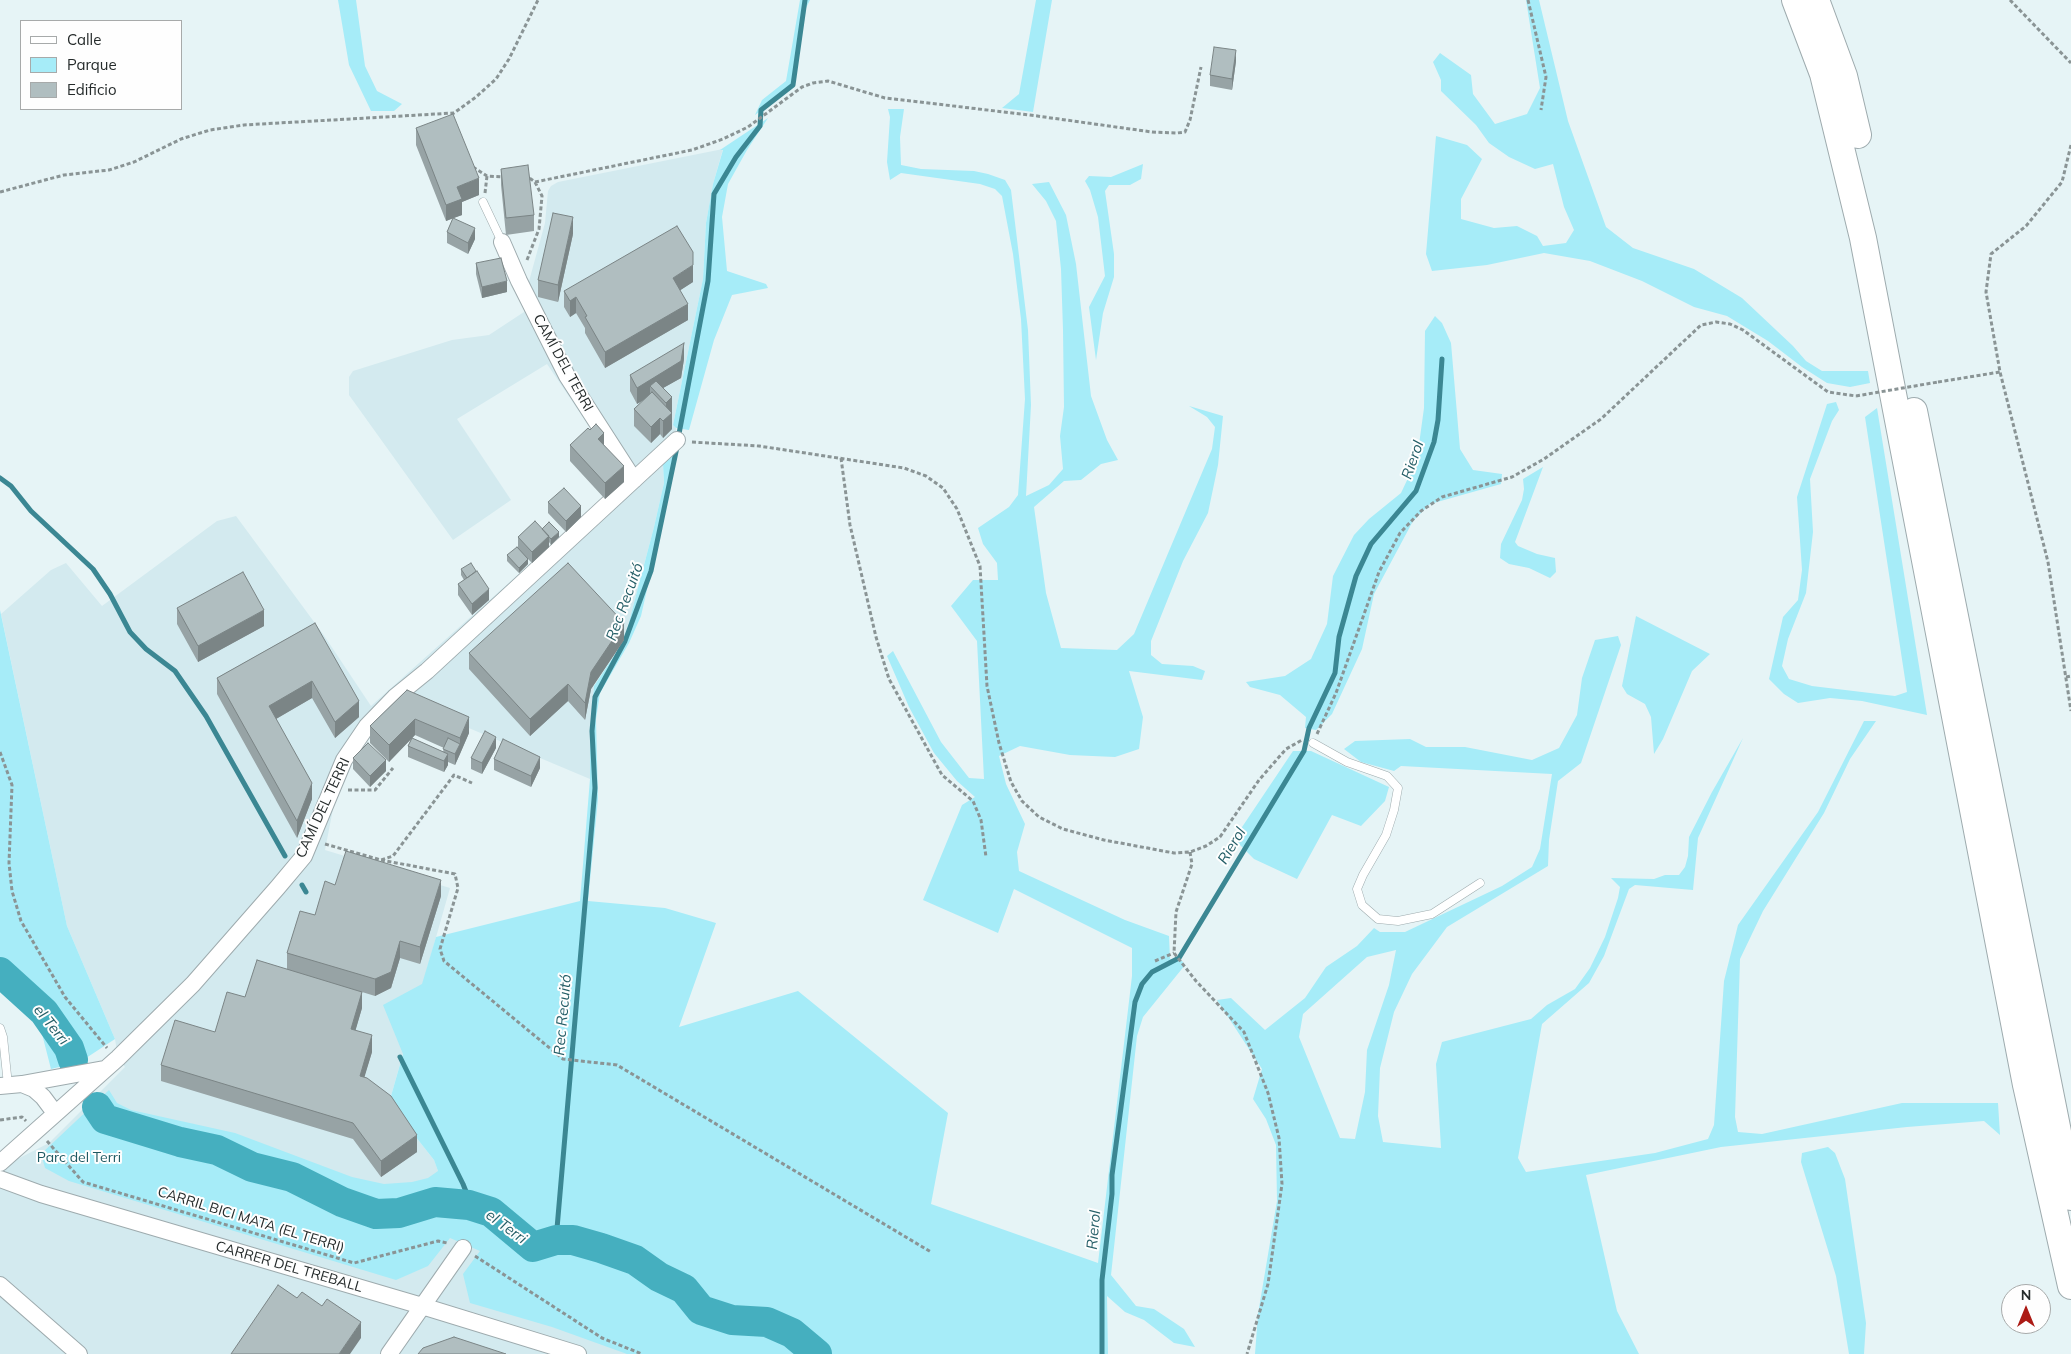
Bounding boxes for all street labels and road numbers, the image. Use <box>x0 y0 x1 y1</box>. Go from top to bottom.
street label: CAMÍ DEL TERRI <box>529 311 597 415</box>
street label: CAMÍ DEL TERRI <box>292 755 354 861</box>
street label: CARRIL BICI MATA (EL TERRI) <box>156 1184 346 1256</box>
street label: CARRER DEL TREBALL <box>214 1238 364 1296</box>

